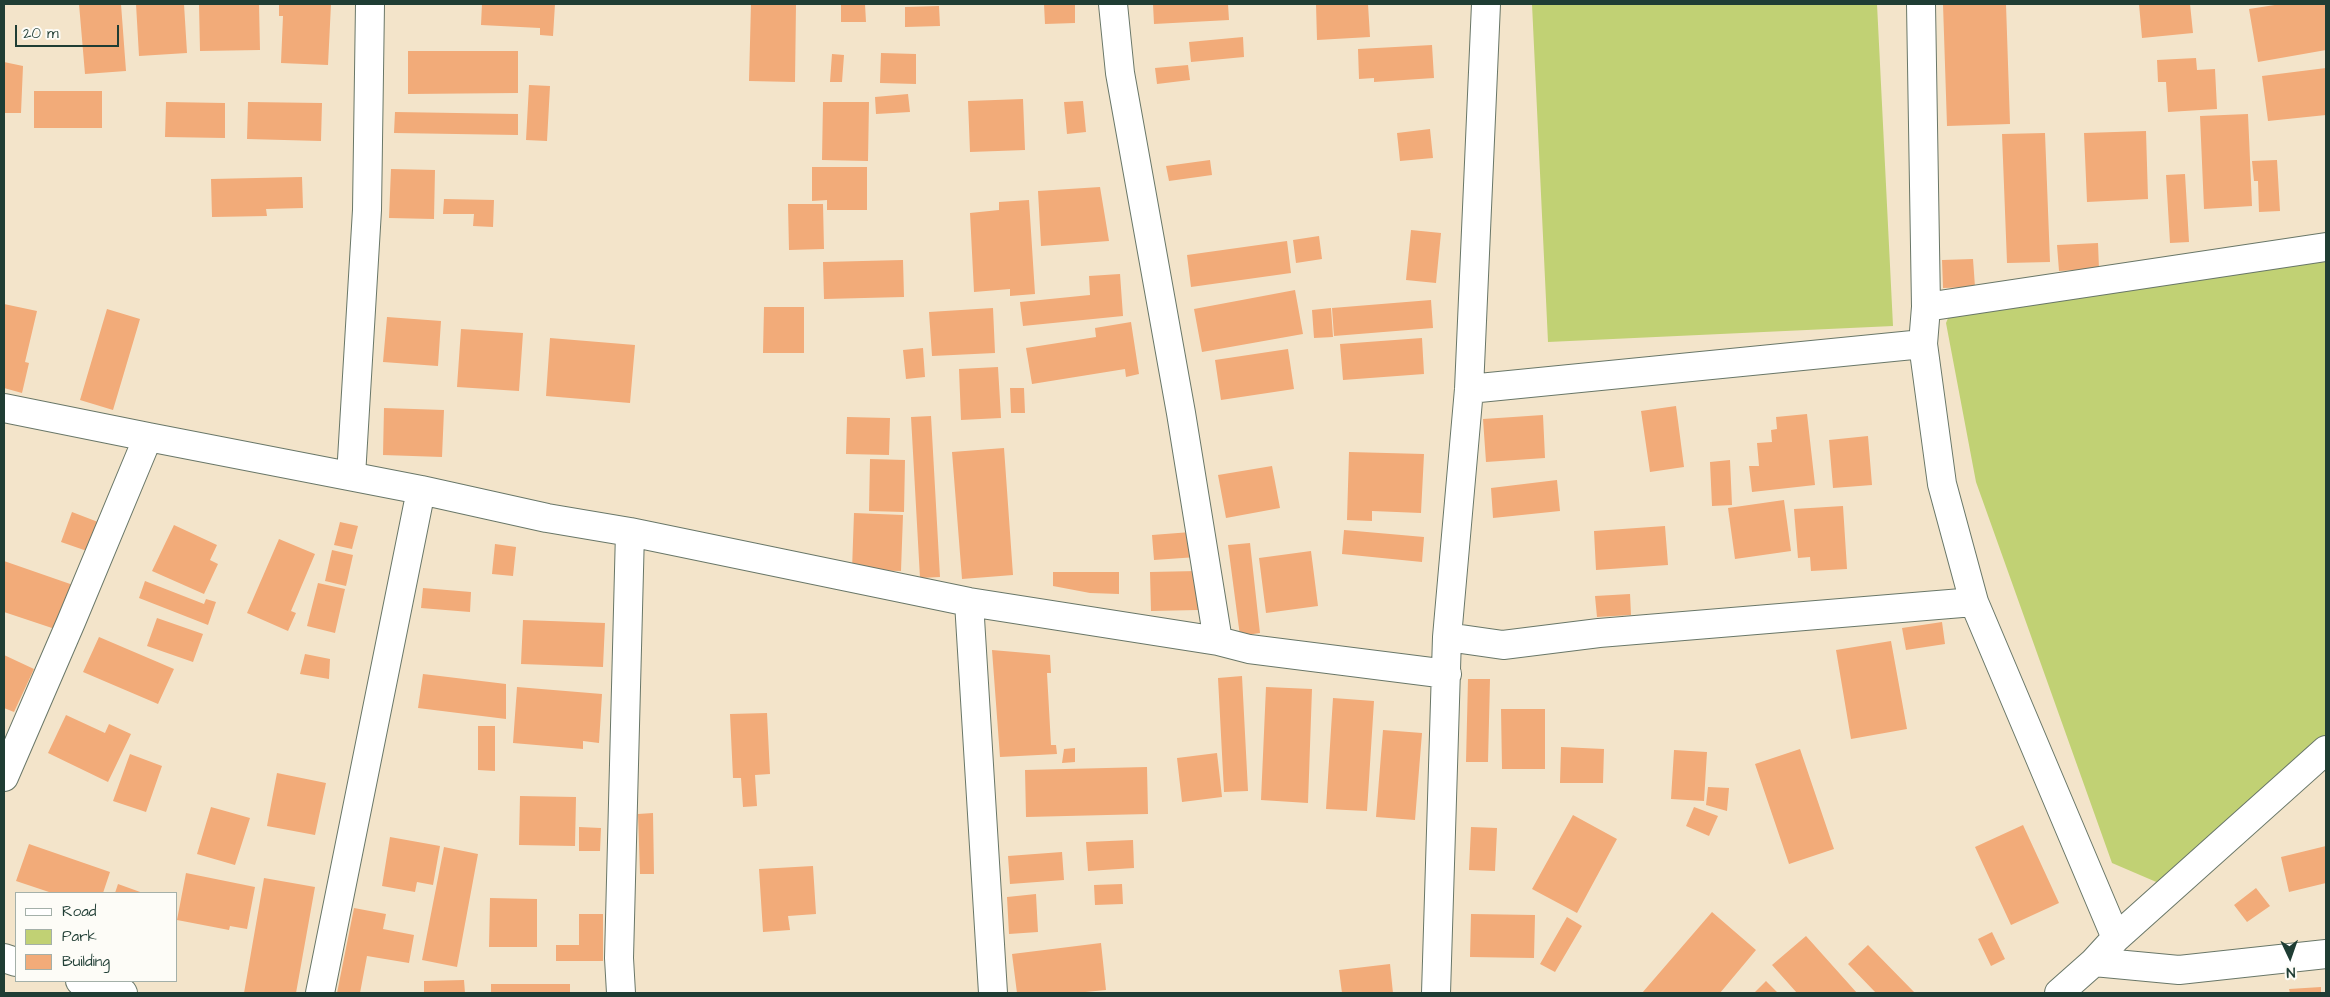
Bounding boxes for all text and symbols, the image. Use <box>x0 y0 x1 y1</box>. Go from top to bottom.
scale bar <box>18 15 121 47</box>
text: 20 m <box>23 23 59 44</box>
legend <box>15 892 178 982</box>
text: Road <box>62 901 96 922</box>
text: Park <box>62 926 97 947</box>
north arrow <box>2265 932 2315 982</box>
text: Building <box>62 951 110 972</box>
text: N <box>2286 962 2296 982</box>

